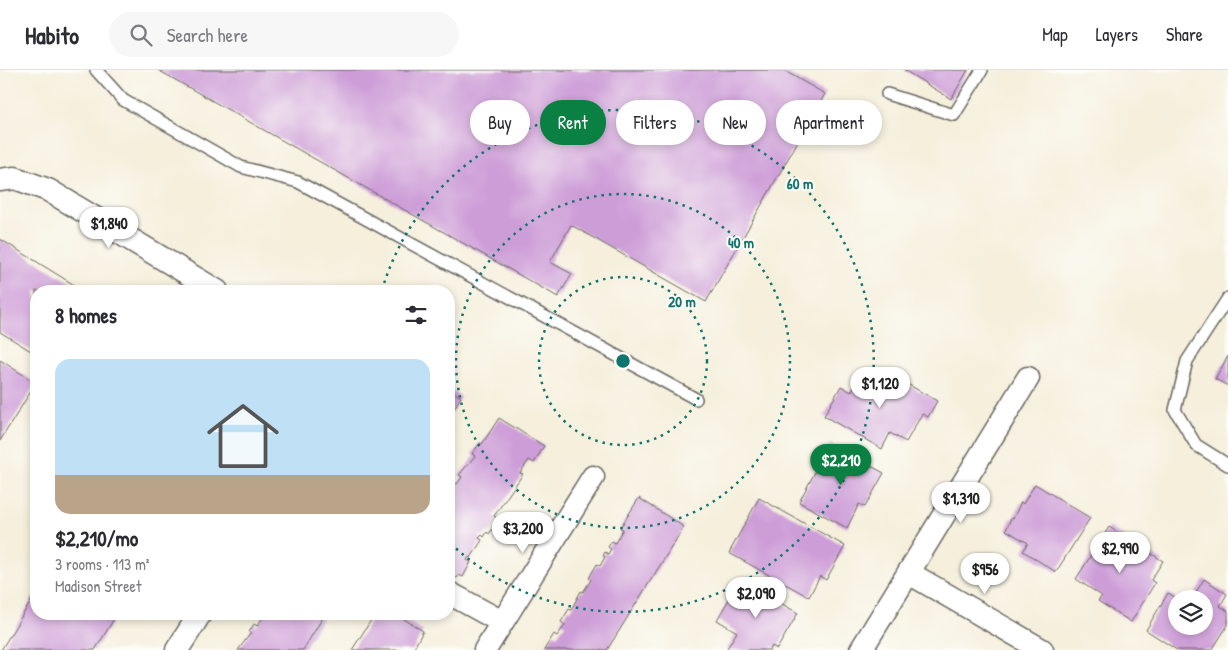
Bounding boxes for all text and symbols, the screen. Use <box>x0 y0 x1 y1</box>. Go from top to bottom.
search box <box>109 12 459 57</box>
text: Habito <box>25 19 79 51</box>
icon: search <box>127 21 155 49</box>
text: Search here <box>167 22 248 48</box>
text: Map <box>1042 22 1068 47</box>
text: Layers <box>1096 22 1138 47</box>
text: Share <box>1166 22 1203 47</box>
chip: Buy <box>470 100 530 145</box>
chip: Rent <box>540 100 606 145</box>
chip: Filters <box>616 100 694 145</box>
chip: New <box>704 100 766 145</box>
chip: Apartment <box>776 100 882 145</box>
text: 60 m <box>787 173 813 194</box>
pin: $1,840 <box>68 206 150 249</box>
text: $1,840 <box>90 212 128 234</box>
text: 40 m <box>728 232 754 253</box>
text: 20 m <box>668 291 696 312</box>
text: 8 homes <box>55 301 117 330</box>
icon: filters <box>402 301 430 329</box>
centre of rings <box>614 352 632 370</box>
pin: $1,120 <box>839 366 921 409</box>
text: $1,120 <box>861 372 899 394</box>
icon: home <box>198 391 288 481</box>
pin: $2,210 <box>800 444 882 486</box>
text: $2,210 <box>821 449 861 471</box>
pin: $1,310 <box>920 482 1002 524</box>
text: $1,310 <box>942 487 980 509</box>
pin: $3,200 <box>482 512 564 554</box>
text: $3,200 <box>503 517 543 539</box>
text: $2,210/mo <box>55 524 138 553</box>
pin: $2,990 <box>1079 532 1161 574</box>
text: $2,990 <box>1101 537 1139 559</box>
pin: $956 <box>955 552 1015 595</box>
text: 3 rooms · 113 m² <box>55 553 150 575</box>
text: $956 <box>971 558 999 580</box>
text: Madison Street <box>55 575 141 597</box>
pin: $2,090 <box>715 576 797 619</box>
text: $2,090 <box>736 582 776 604</box>
map controls <box>1168 590 1213 635</box>
button: layers <box>1168 590 1213 635</box>

